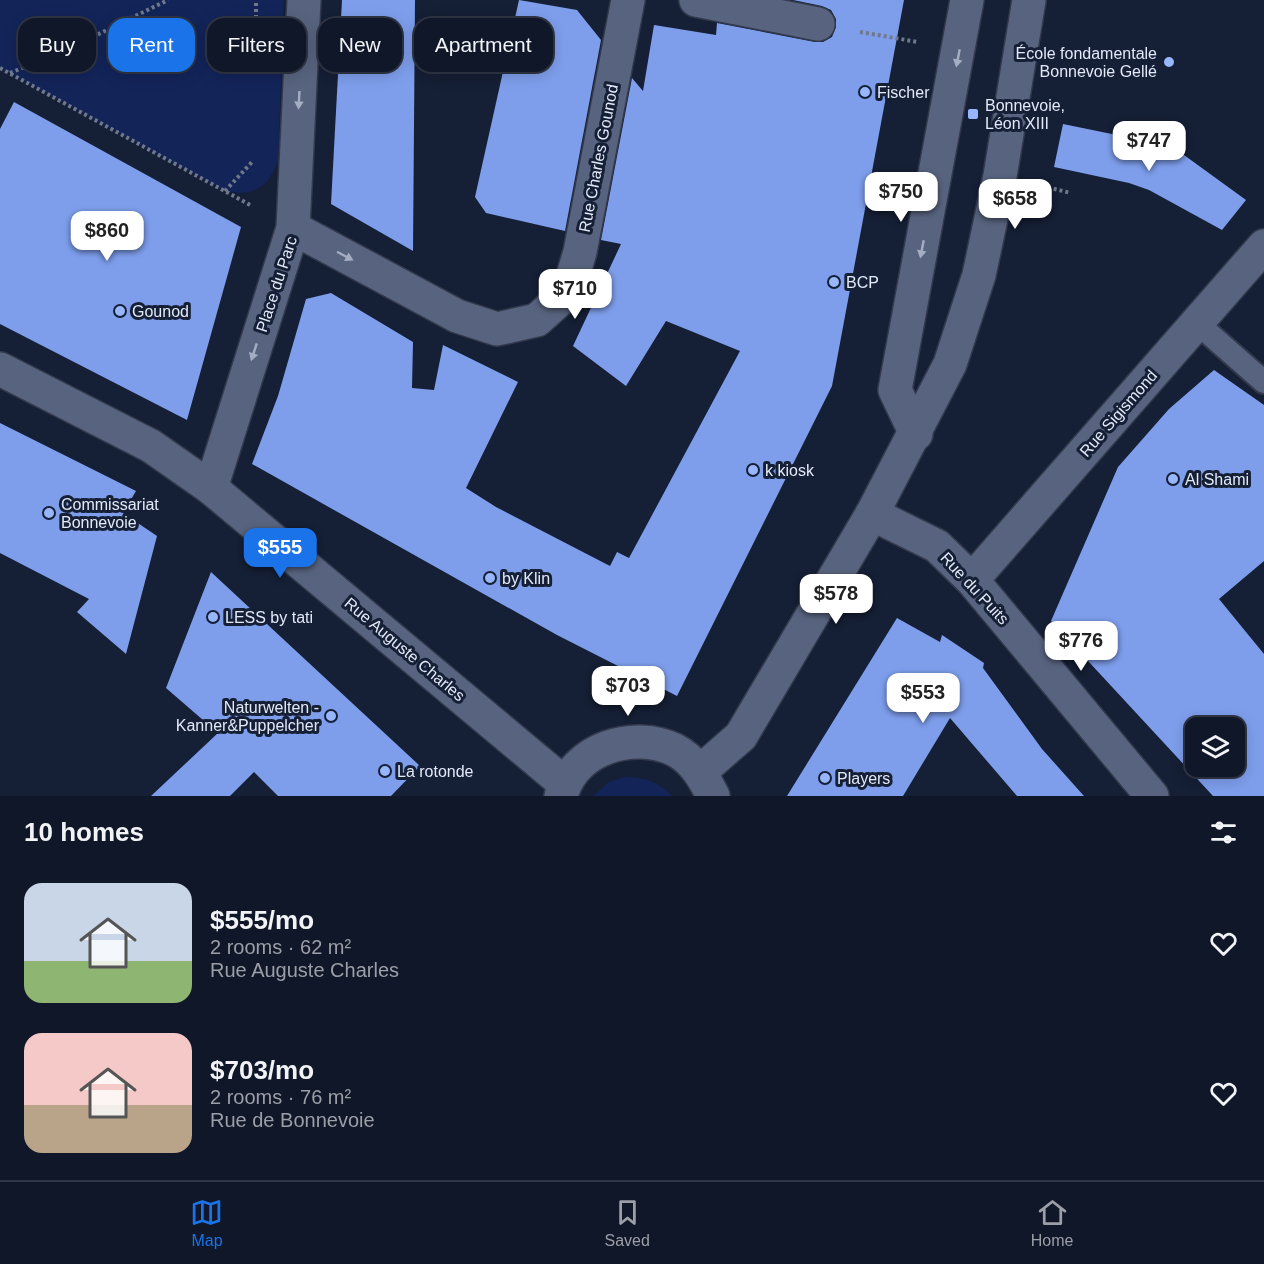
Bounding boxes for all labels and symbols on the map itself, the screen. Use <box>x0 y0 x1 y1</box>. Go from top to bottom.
place label: École fondamentale Bonnevoie Gellé <box>1016 44 1157 80</box>
one-way arrow <box>953 48 962 67</box>
marker: École fondamentale Bonnevoie Gellé <box>1162 55 1176 69</box>
street label: Rue Charles Gounod <box>576 83 621 233</box>
place label: Fischer <box>877 84 930 101</box>
marker: Fischer <box>858 85 872 99</box>
one-way arrow <box>295 91 304 110</box>
place label: Bonnevoie, Léon XIII <box>985 97 1065 132</box>
marker: Bonnevoie, Léon XIII <box>966 107 980 121</box>
pin: $747 <box>1113 121 1185 172</box>
pin: $750 <box>865 172 937 223</box>
pin: $658 <box>979 179 1051 230</box>
pin: $860 <box>71 211 143 262</box>
street label: Place du Parc <box>253 234 300 334</box>
one-way arrow <box>917 240 926 259</box>
one-way arrow <box>336 251 353 261</box>
pin: $710 <box>539 269 611 320</box>
place label: BCP <box>846 274 879 291</box>
marker: BCP <box>827 275 841 289</box>
place label: Gounod <box>132 303 189 320</box>
marker: Gounod <box>113 304 127 318</box>
one-way arrow <box>249 343 258 361</box>
street label: Rue Sigismond <box>1076 367 1160 460</box>
place label: k kiosk <box>765 462 815 479</box>
marker: k kiosk <box>746 463 760 477</box>
place label: Al Shami <box>1185 471 1249 488</box>
marker: Al Shami <box>1166 472 1180 486</box>
place label: Commissariat Bonnevoie <box>61 496 159 531</box>
marker: Commissariat Bonnevoie <box>42 506 56 520</box>
pin: $555 <box>244 528 316 579</box>
street label: Rue du Puits <box>937 549 1012 628</box>
place label: by Klin <box>502 570 550 587</box>
marker: by Klin <box>483 571 497 585</box>
pin: $578 <box>800 574 872 625</box>
street label: Rue Auguste Charles <box>341 594 468 704</box>
place label: LESS by tati <box>225 609 313 626</box>
marker: LESS by tati <box>206 610 220 624</box>
pin: $776 <box>1045 621 1117 672</box>
pin: $703 <box>592 666 664 717</box>
pin: $553 <box>887 673 959 724</box>
place label: Naturwelten - Kanner&Puppelcher <box>176 699 320 734</box>
marker: Naturwelten - Kanner&Puppelcher <box>324 709 338 723</box>
place label: La rotonde <box>397 763 474 780</box>
marker: La rotonde <box>378 764 392 778</box>
place label: Players <box>837 770 890 787</box>
marker: Players <box>818 771 832 785</box>

